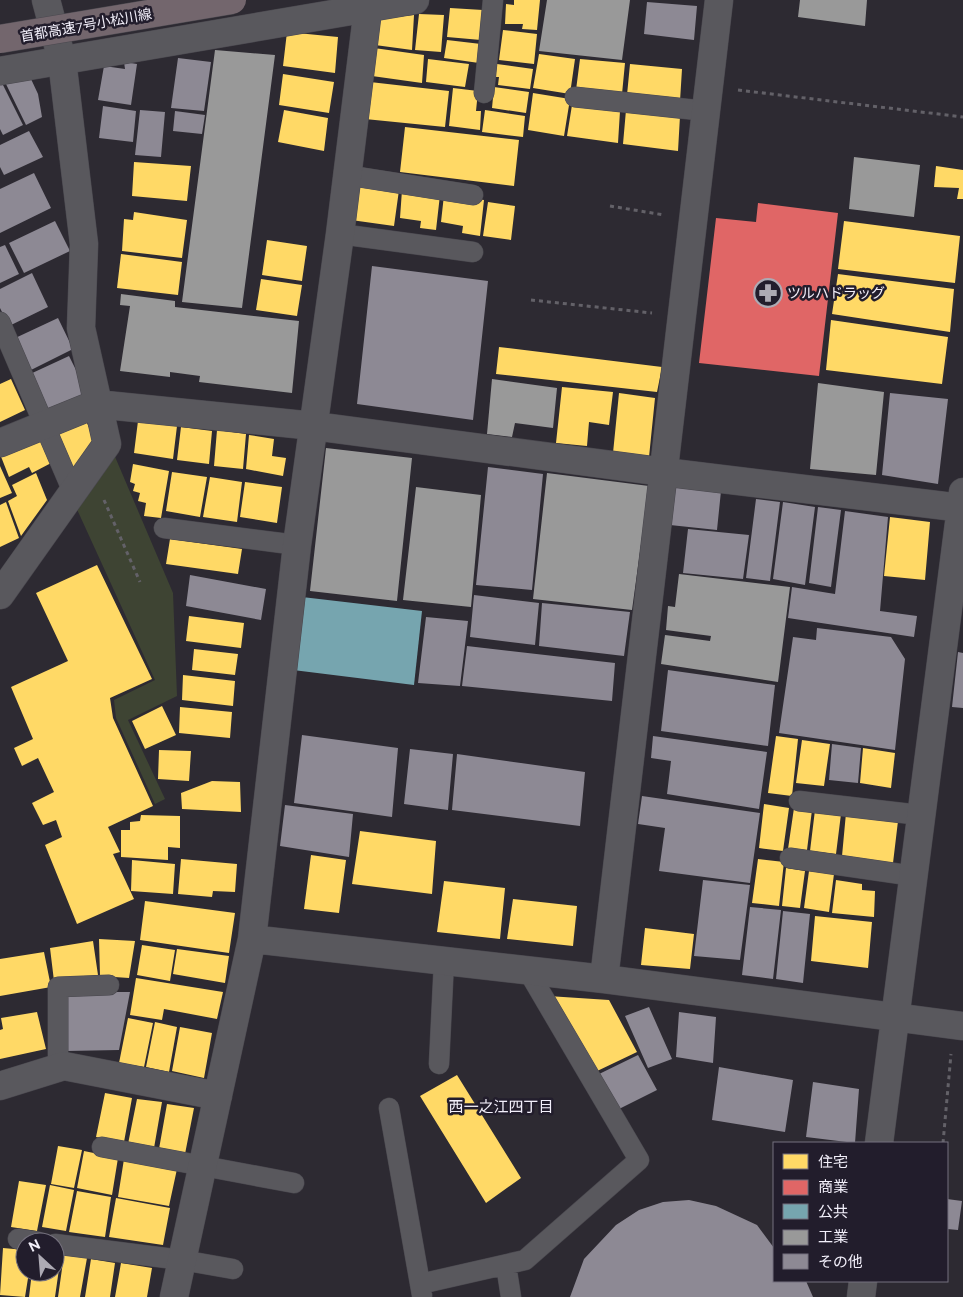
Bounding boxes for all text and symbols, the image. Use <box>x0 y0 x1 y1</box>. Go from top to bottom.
street label: 首都高速7号小松川線 <box>19 6 153 44</box>
pharmacy icon: ツルハドラッグ <box>753 278 783 308</box>
place label: ツルハドラッグ <box>787 285 885 301</box>
district label: 西一之江四丁目 <box>448 1098 554 1116</box>
legend <box>773 1142 948 1282</box>
text: 住宅 <box>818 1153 848 1171</box>
text: 商業 <box>818 1178 848 1196</box>
text: 公共 <box>818 1203 848 1221</box>
text: 工業 <box>818 1228 848 1246</box>
north arrow <box>15 1232 65 1282</box>
text: N <box>26 1236 43 1255</box>
text: その他 <box>818 1253 863 1271</box>

